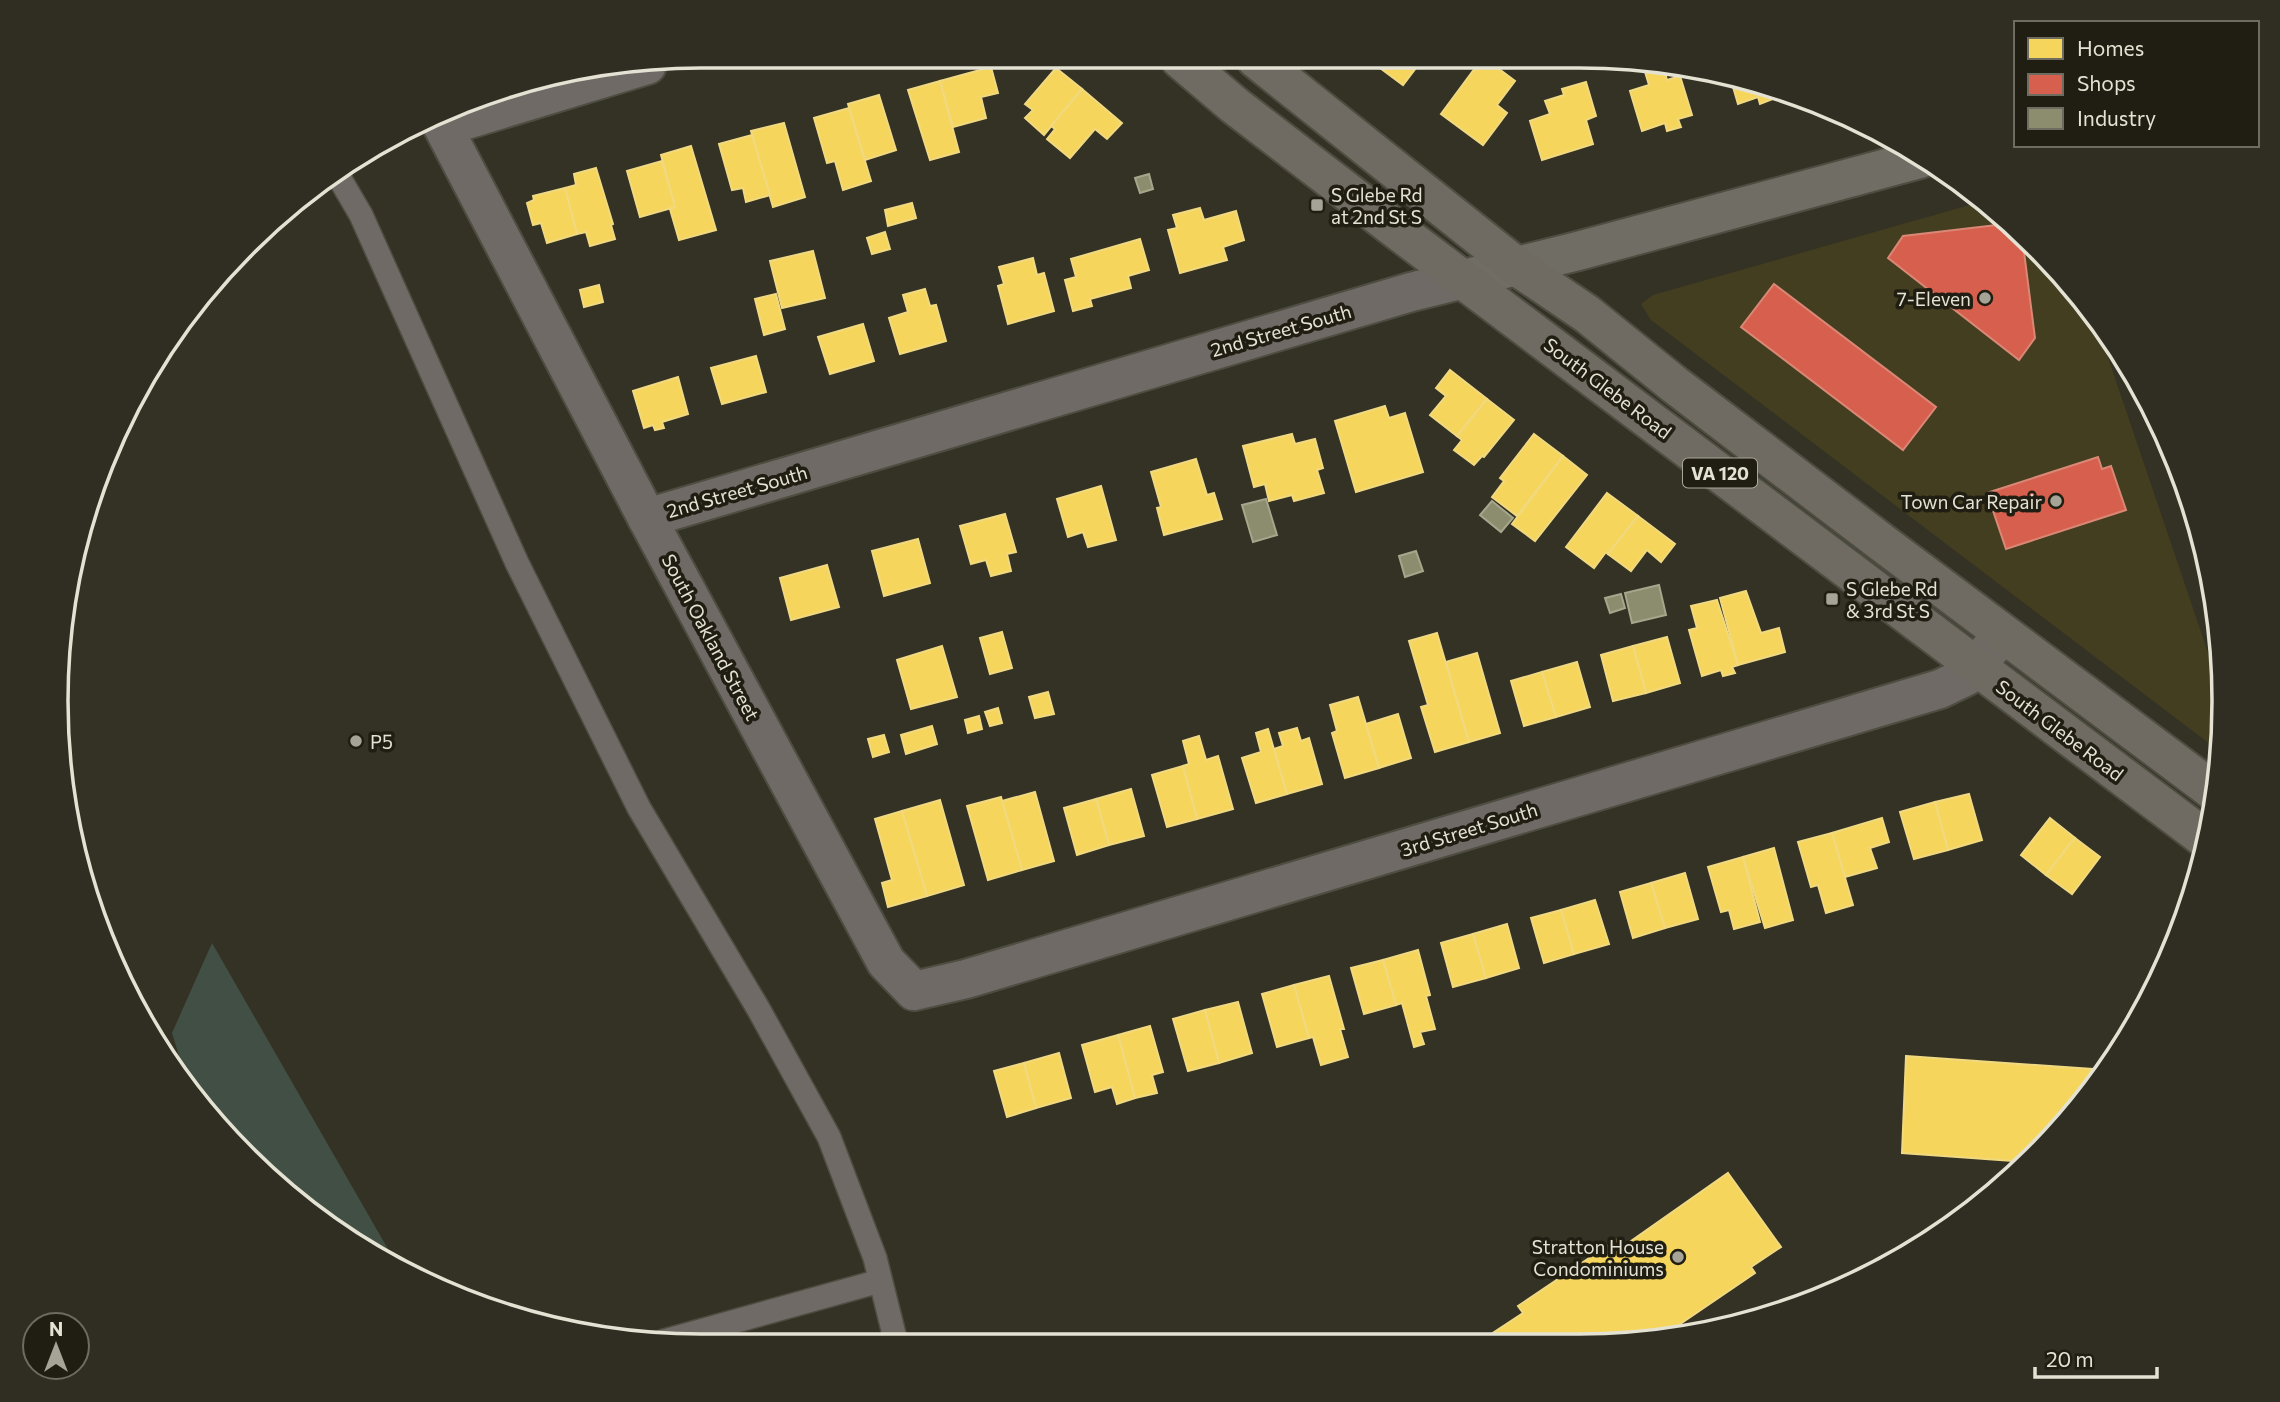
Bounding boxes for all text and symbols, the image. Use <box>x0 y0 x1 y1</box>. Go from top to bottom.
legend <box>2014 21 2259 147</box>
text: Homes <box>2077 35 2144 60</box>
text: Shops <box>2077 70 2136 95</box>
text: Industry <box>2077 105 2156 130</box>
place label: S Glebe Rd at 2nd St S <box>1331 183 1423 228</box>
marker: S Glebe Rd at 2nd St S <box>1309 197 1325 213</box>
place label: 7-Eleven <box>1897 287 1971 310</box>
marker: 7-Eleven <box>1977 290 1993 306</box>
street label: 2nd Street South <box>1208 299 1354 361</box>
street label: South Glebe Road <box>1540 333 1676 443</box>
road number: VA 120 <box>1683 458 1757 488</box>
street label: 2nd Street South <box>664 460 810 522</box>
place label: Town Car Repair <box>1901 490 2042 513</box>
marker: Town Car Repair <box>2048 493 2064 509</box>
street label: South Oakland Street <box>657 550 765 724</box>
place label: S Glebe Rd & 3rd St S <box>1846 577 1938 622</box>
marker: S Glebe Rd & 3rd St S <box>1824 591 1840 607</box>
street label: South Glebe Road <box>1992 675 2128 785</box>
place label: P5 <box>370 730 393 753</box>
marker: P5 <box>348 733 364 749</box>
street label: 3rd Street South <box>1398 797 1540 861</box>
place label: Stratton House Condominiums <box>1532 1235 1664 1280</box>
marker: Stratton House Condominiums <box>1670 1249 1686 1265</box>
north arrow <box>21 1311 91 1381</box>
text: N <box>49 1317 63 1340</box>
scale bar <box>2035 1336 2158 1380</box>
text: 20 m <box>2046 1346 2094 1371</box>

